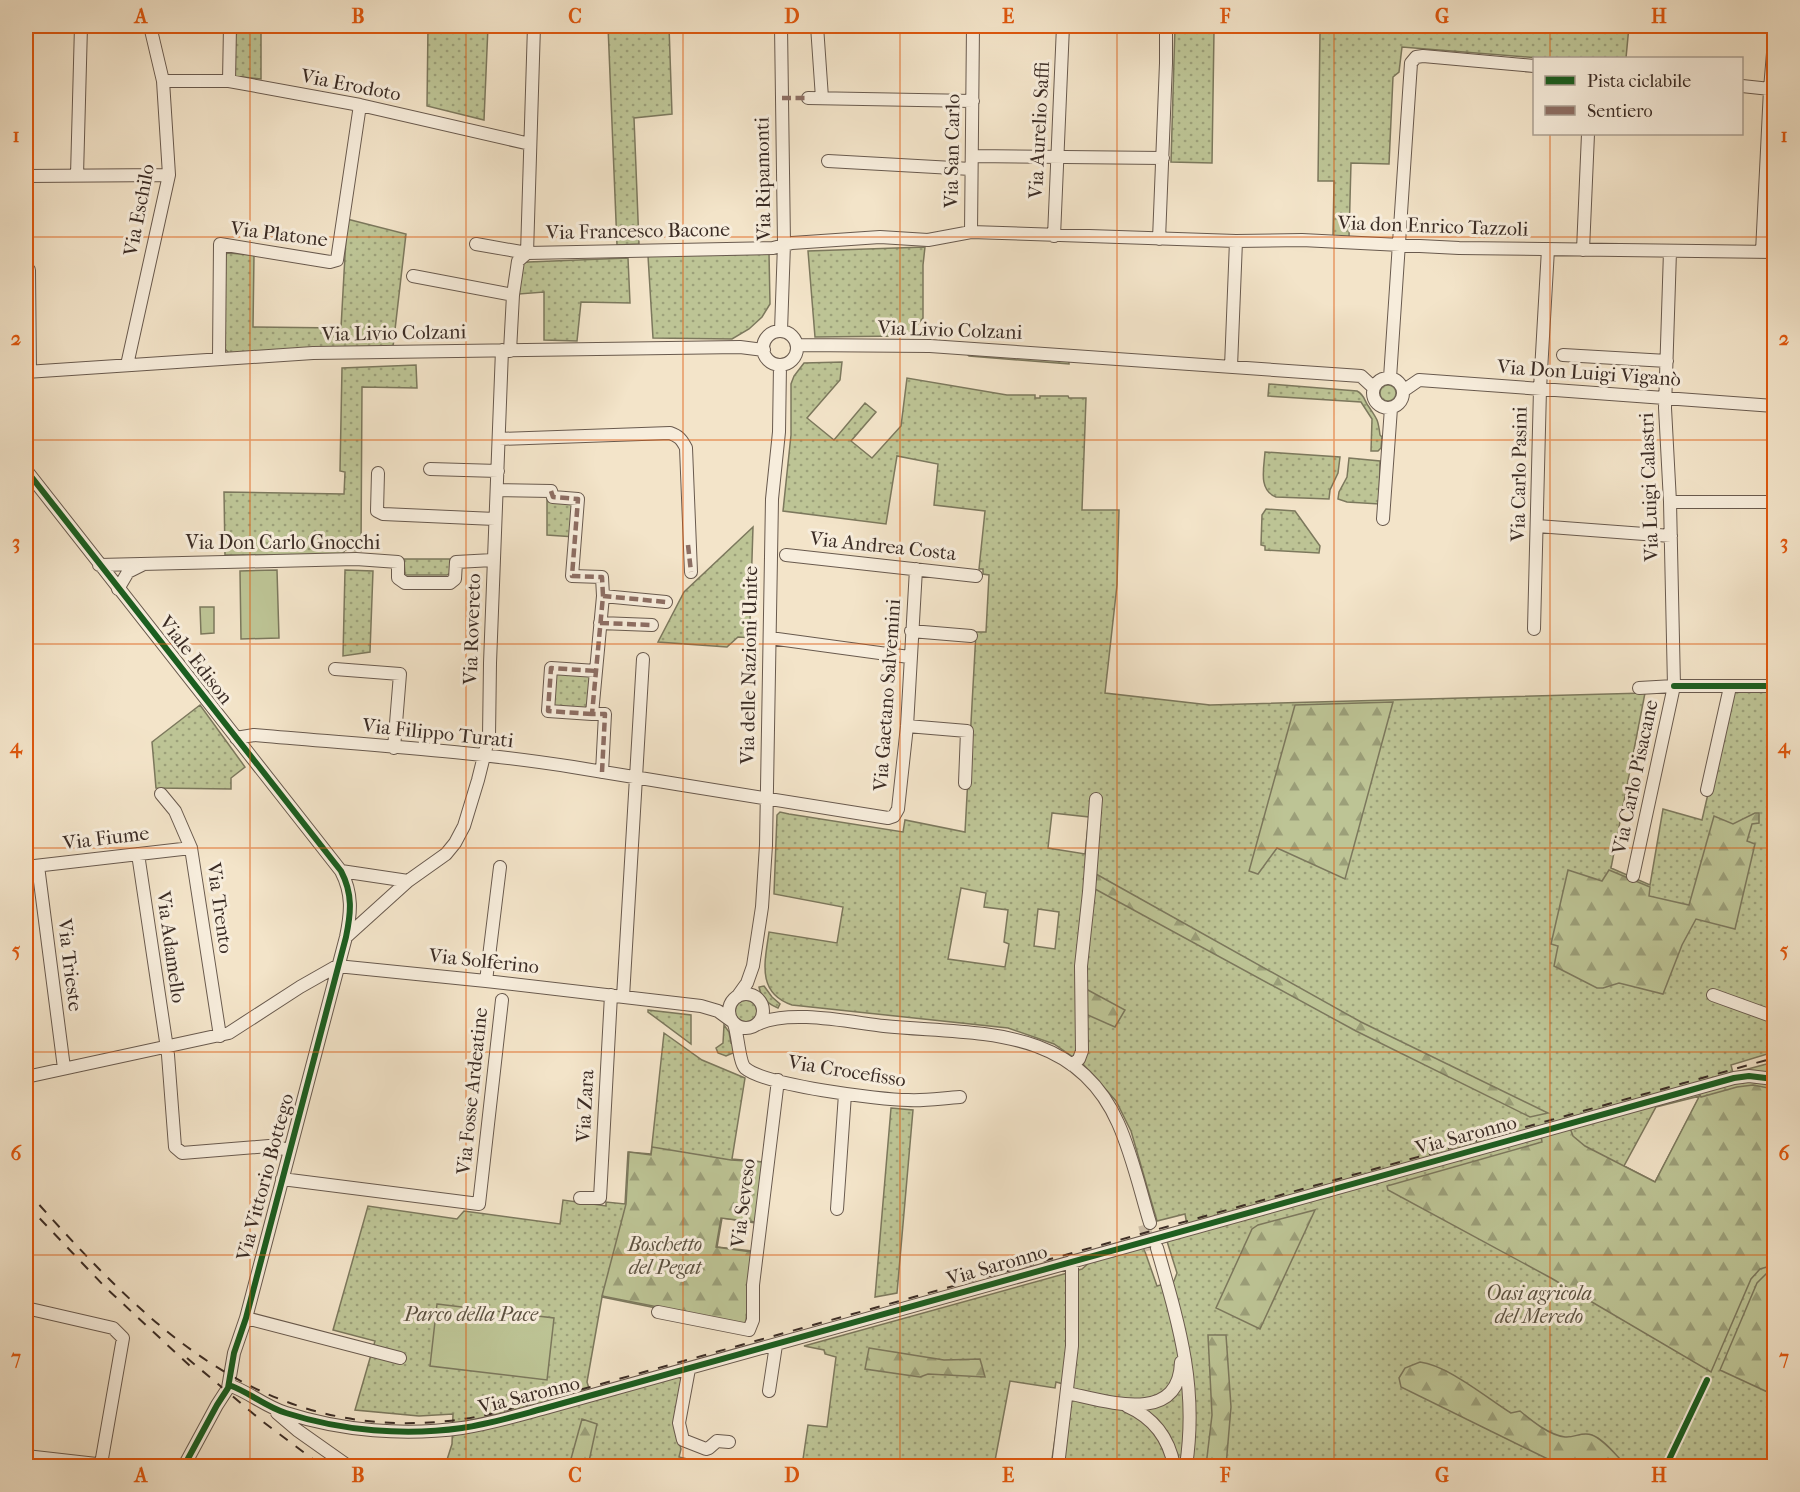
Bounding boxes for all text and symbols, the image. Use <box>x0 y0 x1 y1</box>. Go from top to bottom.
text: A <box>133 5 149 28</box>
text: B <box>351 5 365 28</box>
text: C <box>568 5 582 28</box>
text: D <box>784 5 800 28</box>
text: E <box>1002 5 1014 28</box>
text: F <box>1219 5 1231 28</box>
text: G <box>1435 5 1449 28</box>
text: H <box>1651 5 1667 28</box>
legend <box>1533 57 1743 135</box>
street label: Via Aurelio Saffi <box>1024 60 1054 200</box>
street label: Via Erodoto <box>298 64 403 106</box>
text: Pista ciclabile <box>1587 71 1691 92</box>
street label: Via San Carlo <box>939 94 964 209</box>
text: Sentiero <box>1587 101 1653 122</box>
street label: Via Ripamonti <box>750 117 776 242</box>
text: 1 <box>12 124 20 147</box>
text: 1 <box>1780 124 1788 147</box>
street label: Via Eschilo <box>119 162 159 259</box>
street label: Via don Enrico Tazzoli <box>1336 211 1529 241</box>
street label: Via Platone <box>228 217 329 251</box>
street label: Via Francesco Bacone <box>545 218 730 244</box>
street label: Via Livio Colzani <box>876 316 1023 344</box>
street label: Via Livio Colzani <box>320 320 467 346</box>
text: 2 <box>11 327 21 350</box>
text: 2 <box>1779 327 1789 350</box>
street label: Via Don Luigi Viganò <box>1495 355 1682 391</box>
street label: Via Carlo Pasini <box>1506 406 1532 543</box>
street label: Via Luigi Calastri <box>1635 412 1663 563</box>
street label: Via Andrea Costa <box>808 527 958 565</box>
text: 3 <box>12 531 20 554</box>
street label: Via Don Carlo Gnocchi <box>185 531 381 554</box>
text: 3 <box>1780 531 1788 554</box>
street label: Via delle Nazioni Unite <box>736 565 762 765</box>
street label: Via Rovereto <box>459 573 485 686</box>
street label: Via Gaetano Salvemini <box>869 598 905 793</box>
street label: Viale Edison <box>154 610 238 709</box>
street label: Via Carlo Pisacane <box>1607 698 1663 857</box>
street label: Via Filippo Turati <box>360 714 515 752</box>
text: 4 <box>9 735 23 759</box>
text: 4 <box>1777 735 1791 759</box>
street label: Via Fiume <box>61 821 150 855</box>
street label: Via Trento <box>202 860 238 955</box>
street label: Via Adamello <box>152 888 190 1005</box>
street label: Via Trieste <box>53 916 87 1013</box>
text: 5 <box>12 939 21 962</box>
text: 5 <box>1780 939 1789 962</box>
street label: Via Solferino <box>427 944 540 978</box>
street label: Via Fosse Ardeatine <box>452 1006 492 1177</box>
street label: Via Crocefisso <box>785 1050 908 1092</box>
street label: Via Zara <box>572 1068 598 1144</box>
street label: Via Vittorio Bottego <box>231 1091 298 1264</box>
street label: Via Saronno <box>1412 1110 1519 1160</box>
text: 6 <box>11 1142 23 1165</box>
text: 6 <box>1779 1142 1791 1165</box>
street label: Via Seveso <box>726 1157 760 1250</box>
park label: Boschetto del Pegat <box>627 1233 703 1279</box>
street label: Via Saronno <box>943 1240 1050 1291</box>
park label: Oasi agricola del Meredo <box>1486 1282 1592 1328</box>
park label: Parco della Pace <box>403 1303 539 1326</box>
text: 7 <box>10 1346 21 1369</box>
text: 7 <box>1778 1346 1789 1369</box>
street label: Via Saronno <box>475 1371 582 1419</box>
text: A <box>133 1464 149 1487</box>
text: B <box>351 1464 365 1487</box>
text: C <box>568 1464 582 1487</box>
text: D <box>784 1464 800 1487</box>
text: E <box>1002 1464 1014 1487</box>
text: F <box>1219 1464 1231 1487</box>
text: G <box>1435 1464 1449 1487</box>
text: H <box>1651 1464 1667 1487</box>

